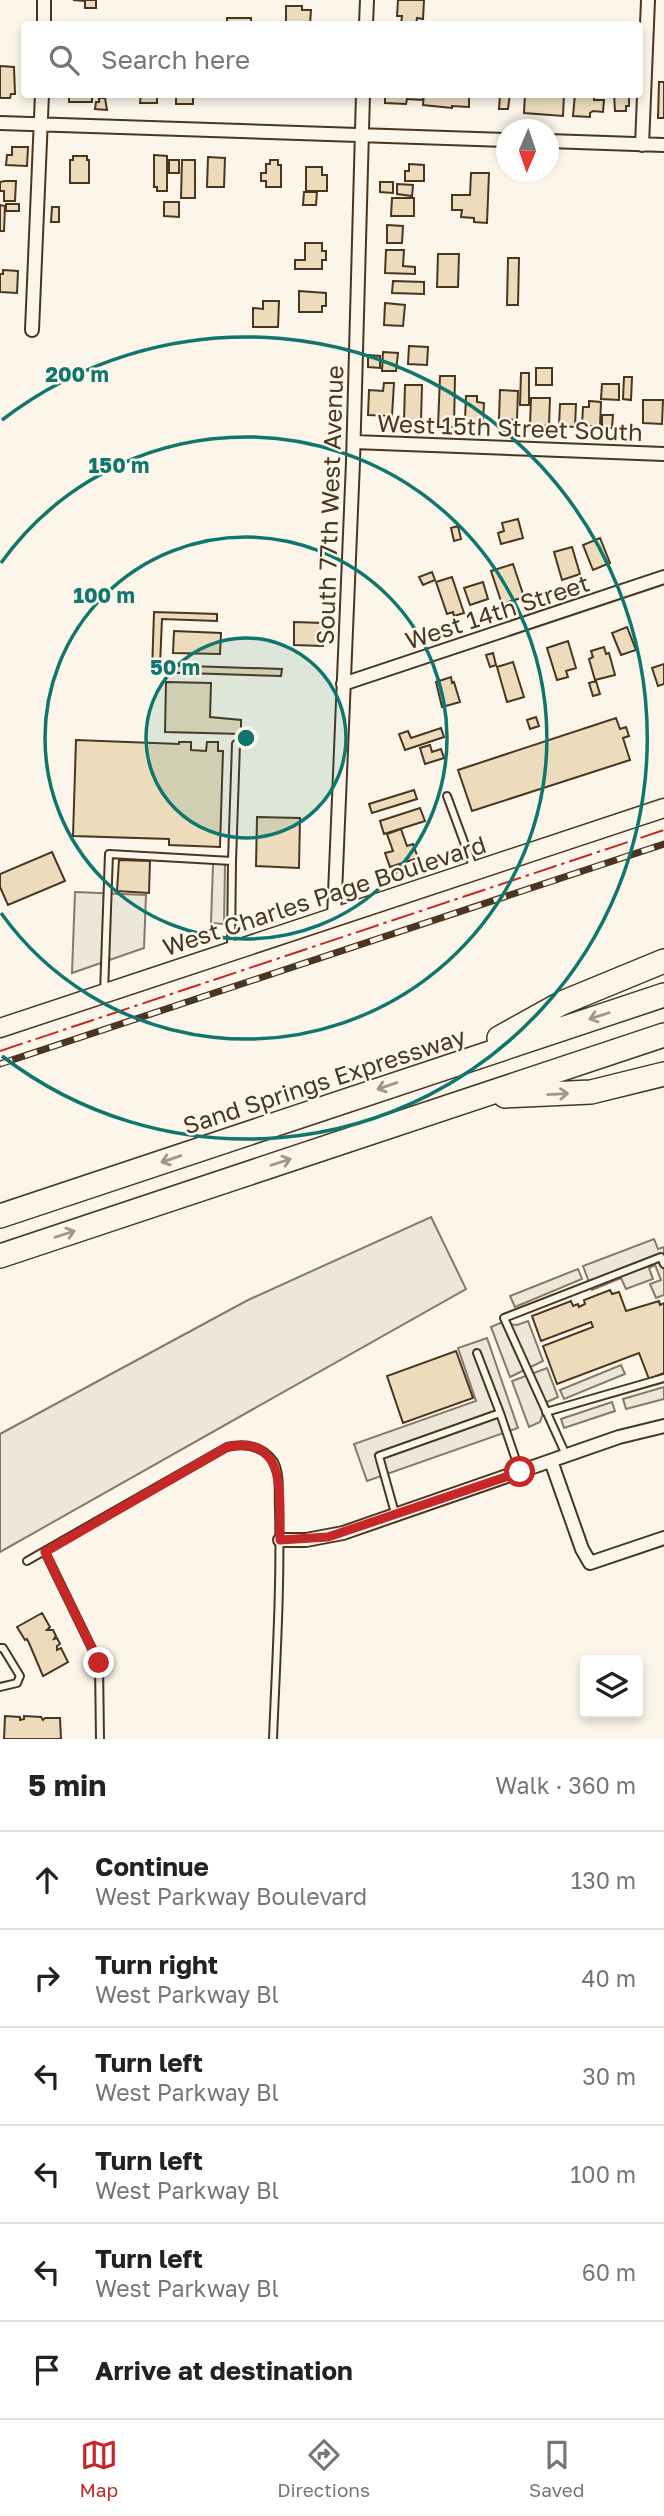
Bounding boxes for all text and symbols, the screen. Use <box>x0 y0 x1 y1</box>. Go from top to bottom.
search box <box>21 21 643 98</box>
icon: search <box>45 41 83 79</box>
text: Search here <box>101 44 250 75</box>
north arrow <box>496 119 559 182</box>
text: 200 m <box>45 361 109 387</box>
street label: South 77th West Avenue <box>310 365 348 645</box>
street label: West 15th Street South <box>377 408 643 446</box>
text: 150 m <box>89 452 149 478</box>
street label: West 14th Street <box>401 568 593 654</box>
text: 100 m <box>73 582 135 608</box>
text: 50 m <box>150 654 200 680</box>
centre of rings <box>234 726 258 750</box>
street label: West Charles Page Boulevard <box>159 829 489 961</box>
one-way arrow <box>589 1011 611 1023</box>
street label: Sand Springs Expressway <box>179 1021 469 1139</box>
one-way arrow <box>376 1080 398 1093</box>
one-way arrow <box>546 1087 569 1100</box>
one-way arrow <box>161 1154 183 1166</box>
one-way arrow <box>269 1155 291 1168</box>
one-way arrow <box>53 1227 75 1239</box>
route start <box>504 1456 535 1487</box>
route end <box>83 1647 114 1678</box>
map controls <box>580 1655 643 1718</box>
button: layers <box>580 1655 643 1718</box>
text: 5 min <box>28 1767 106 1803</box>
text: Walk · 360 m <box>495 1771 636 1799</box>
text: Continue <box>95 1851 209 1882</box>
icon: ahead <box>28 1861 66 1899</box>
text: 130 m <box>571 1866 636 1894</box>
text: West Parkway Boulevard <box>95 1882 367 1910</box>
text: Turn right <box>95 1949 218 1980</box>
icon: right <box>28 1959 66 1997</box>
text: 40 m <box>582 1964 636 1992</box>
text: West Parkway Bl <box>95 1980 279 2008</box>
text: Turn left <box>95 2047 203 2078</box>
icon: left <box>28 2057 66 2095</box>
text: 30 m <box>582 2062 636 2090</box>
text: West Parkway Bl <box>95 2078 279 2106</box>
text: Turn left <box>95 2145 203 2176</box>
icon: left <box>28 2155 66 2193</box>
text: 100 m <box>570 2160 636 2188</box>
text: West Parkway Bl <box>95 2176 279 2204</box>
text: Turn left <box>95 2243 203 2274</box>
icon: left <box>28 2253 66 2291</box>
text: 60 m <box>582 2258 636 2286</box>
text: West Parkway Bl <box>95 2274 279 2302</box>
icon: arrive <box>28 2351 66 2389</box>
text: Arrive at destination <box>95 2355 353 2386</box>
tab: Map <box>79 2436 118 2501</box>
tab: Directions <box>277 2436 370 2501</box>
tab: Saved <box>529 2436 585 2501</box>

